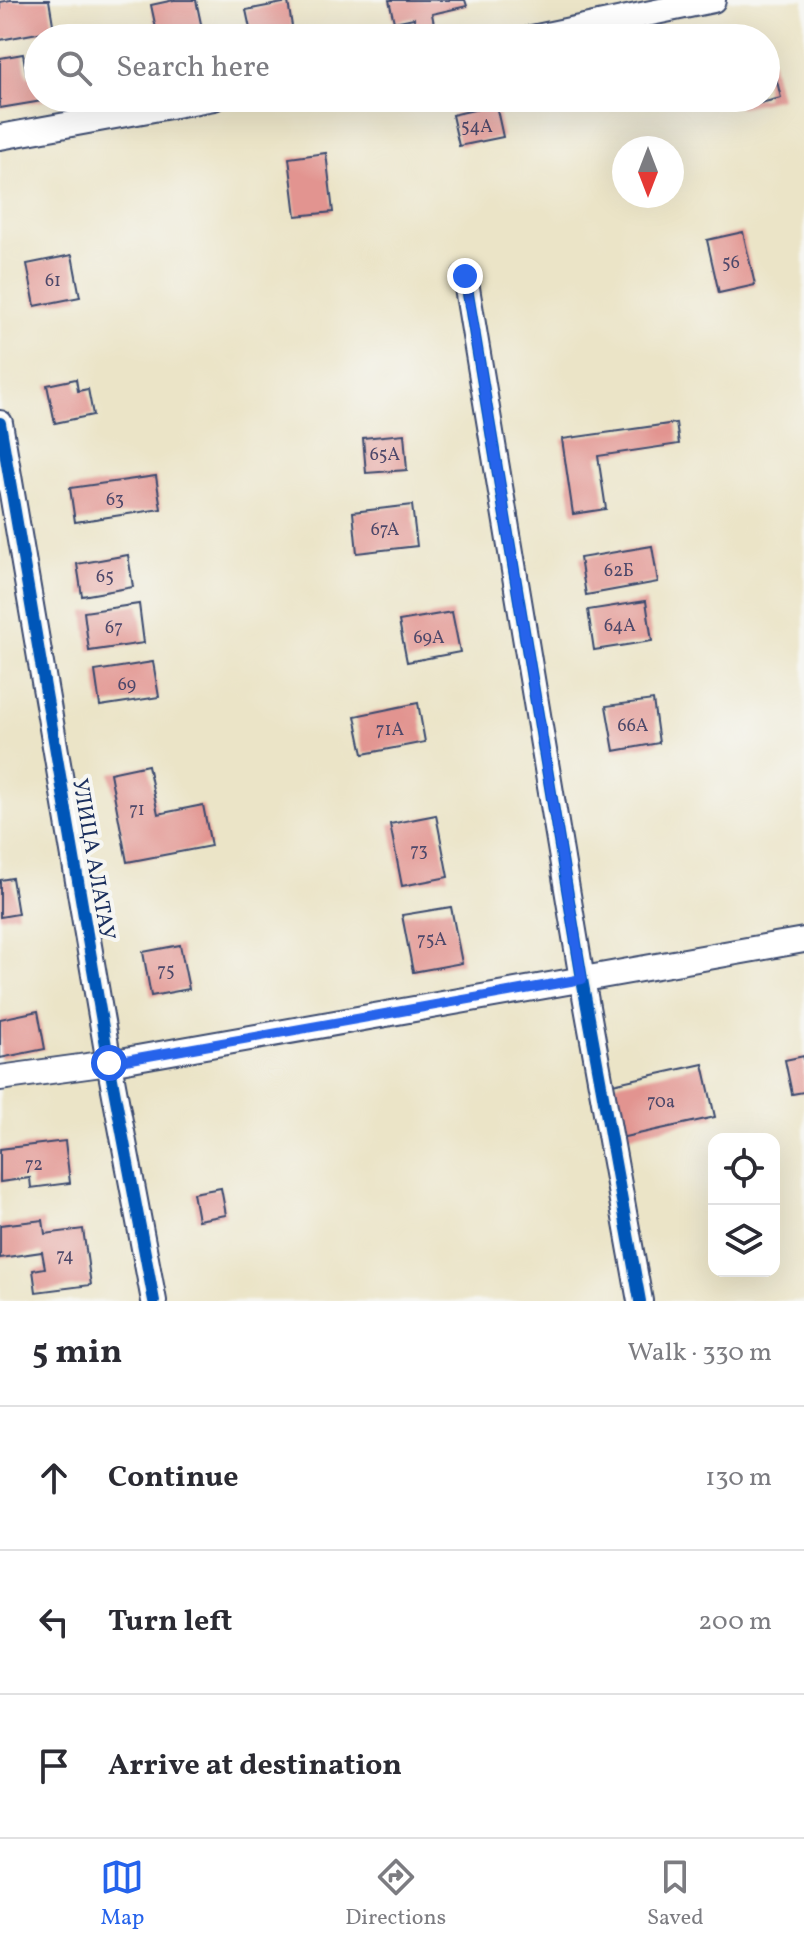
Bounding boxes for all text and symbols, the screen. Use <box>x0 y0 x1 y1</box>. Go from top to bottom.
search box <box>24 24 780 112</box>
icon: search <box>52 46 96 90</box>
text: Search here <box>116 47 270 89</box>
house number: 54А <box>461 115 493 140</box>
north arrow <box>612 136 684 208</box>
house number: 56 <box>722 251 740 276</box>
route end <box>447 258 483 294</box>
house number: 61 <box>45 269 61 294</box>
house number: 65А <box>370 443 401 468</box>
house number: 63 <box>106 488 124 513</box>
house number: 67А <box>371 518 400 543</box>
house number: 62Б <box>604 559 634 584</box>
house number: 65 <box>96 565 114 590</box>
house number: 64А <box>604 614 636 639</box>
house number: 67 <box>105 616 123 641</box>
house number: 69А <box>413 626 445 651</box>
house number: 69 <box>118 673 136 698</box>
house number: 66А <box>618 714 649 739</box>
house number: 71А <box>376 718 405 743</box>
street label: УЛИЦА АЛАТАУ <box>63 776 122 943</box>
house number: 71 <box>129 798 145 823</box>
house number: 73 <box>410 839 428 864</box>
house number: 75А <box>417 928 447 953</box>
house number: 75 <box>157 959 175 984</box>
route start <box>91 1045 127 1081</box>
house number: 70а <box>647 1090 675 1115</box>
map controls <box>708 1133 780 1277</box>
button: locate <box>708 1133 780 1205</box>
house number: 72 <box>25 1153 43 1178</box>
button: layers <box>708 1205 780 1277</box>
house number: 74 <box>56 1244 74 1269</box>
text: 5 min <box>32 1330 122 1377</box>
text: Walk · 330 m <box>628 1335 772 1371</box>
icon: ahead <box>32 1456 76 1500</box>
text: Continue <box>108 1457 239 1499</box>
text: 130 m <box>705 1460 772 1496</box>
icon: left <box>32 1600 76 1644</box>
text: Turn left <box>108 1601 232 1643</box>
text: 200 m <box>698 1604 772 1640</box>
icon: arrive <box>32 1744 76 1788</box>
text: Arrive at destination <box>108 1745 402 1787</box>
tab: Map <box>100 1855 144 1934</box>
tab: Directions <box>345 1855 446 1934</box>
tab: Saved <box>647 1855 704 1934</box>

